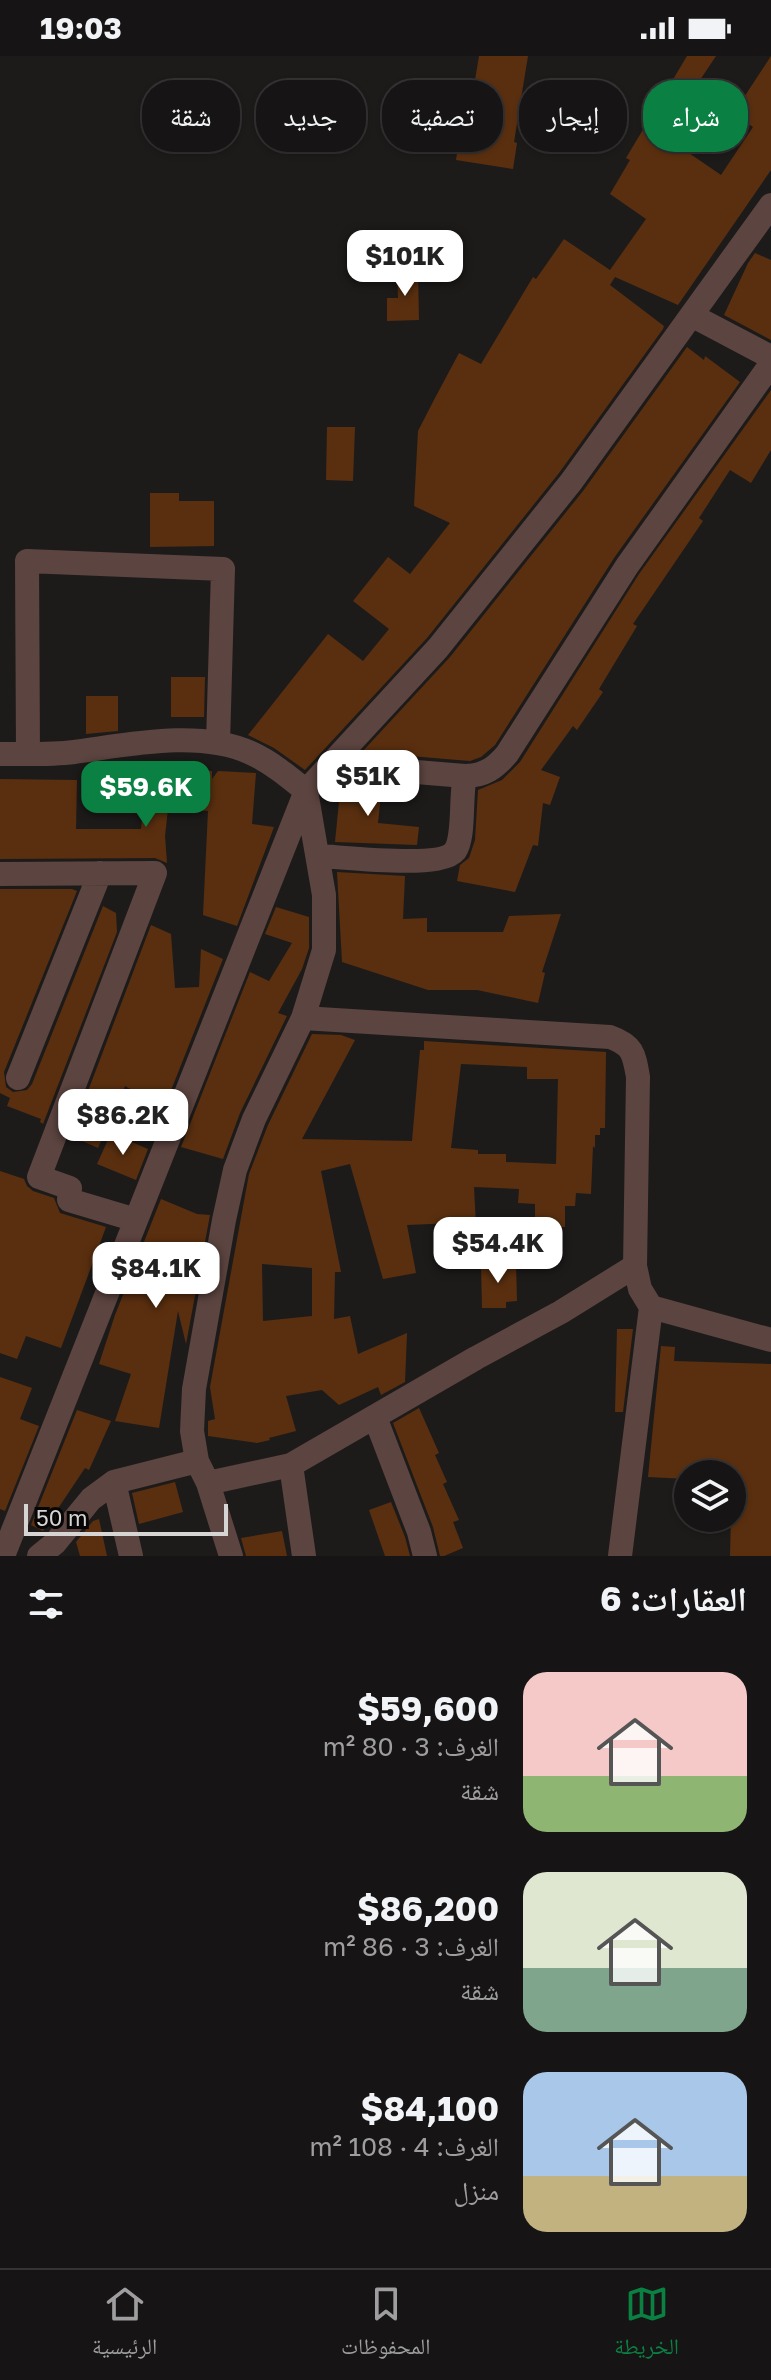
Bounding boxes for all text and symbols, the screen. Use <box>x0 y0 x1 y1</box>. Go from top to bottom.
text: 19:03 <box>40 10 122 46</box>
chip: شقة <box>142 80 240 152</box>
chip: جديد <box>256 80 366 152</box>
chip: تصفية <box>382 80 503 152</box>
chip: إيجار <box>519 80 627 152</box>
chip: شراء <box>643 80 748 152</box>
pin: $101K <box>349 230 461 298</box>
text: $101K <box>365 240 445 271</box>
pin: $51K <box>321 750 415 818</box>
text: $51K <box>335 760 401 791</box>
pin: $59.6K <box>81 761 211 829</box>
text: $59.6K <box>99 771 193 802</box>
pin: $86.2K <box>58 1089 188 1157</box>
text: $86.2K <box>76 1099 170 1130</box>
pin: $54.4K <box>433 1217 563 1285</box>
text: $54.4K <box>452 1227 544 1258</box>
pin: $84.1K <box>91 1242 221 1310</box>
text: $84.1K <box>111 1252 201 1283</box>
map controls <box>674 1460 746 1532</box>
button: layers <box>674 1460 746 1532</box>
scale bar <box>24 1500 228 1536</box>
text: 50 m <box>36 1504 87 1531</box>
text: العقارات: 6 <box>600 1578 747 1618</box>
icon: filters <box>24 1582 68 1626</box>
text: $59,600 <box>357 1688 499 1728</box>
icon: home <box>587 1704 683 1800</box>
text: الغرف: 3 · 80 m² <box>323 1731 499 1762</box>
text: شقة <box>460 1775 499 1806</box>
text: $86,200 <box>357 1888 499 1928</box>
icon: home <box>587 1904 683 2000</box>
text: الغرف: 3 · 86 m² <box>323 1931 499 1962</box>
text: شقة <box>460 1975 499 2006</box>
text: $84,100 <box>361 2088 499 2128</box>
icon: home <box>587 2104 683 2200</box>
text: الغرف: 4 · 108 m² <box>310 2131 499 2162</box>
text: منزل <box>454 2175 499 2206</box>
tab: الرئيسية <box>92 2282 157 2368</box>
tab: المحفوظات <box>341 2282 431 2368</box>
tab: الخريطة <box>614 2282 679 2368</box>

